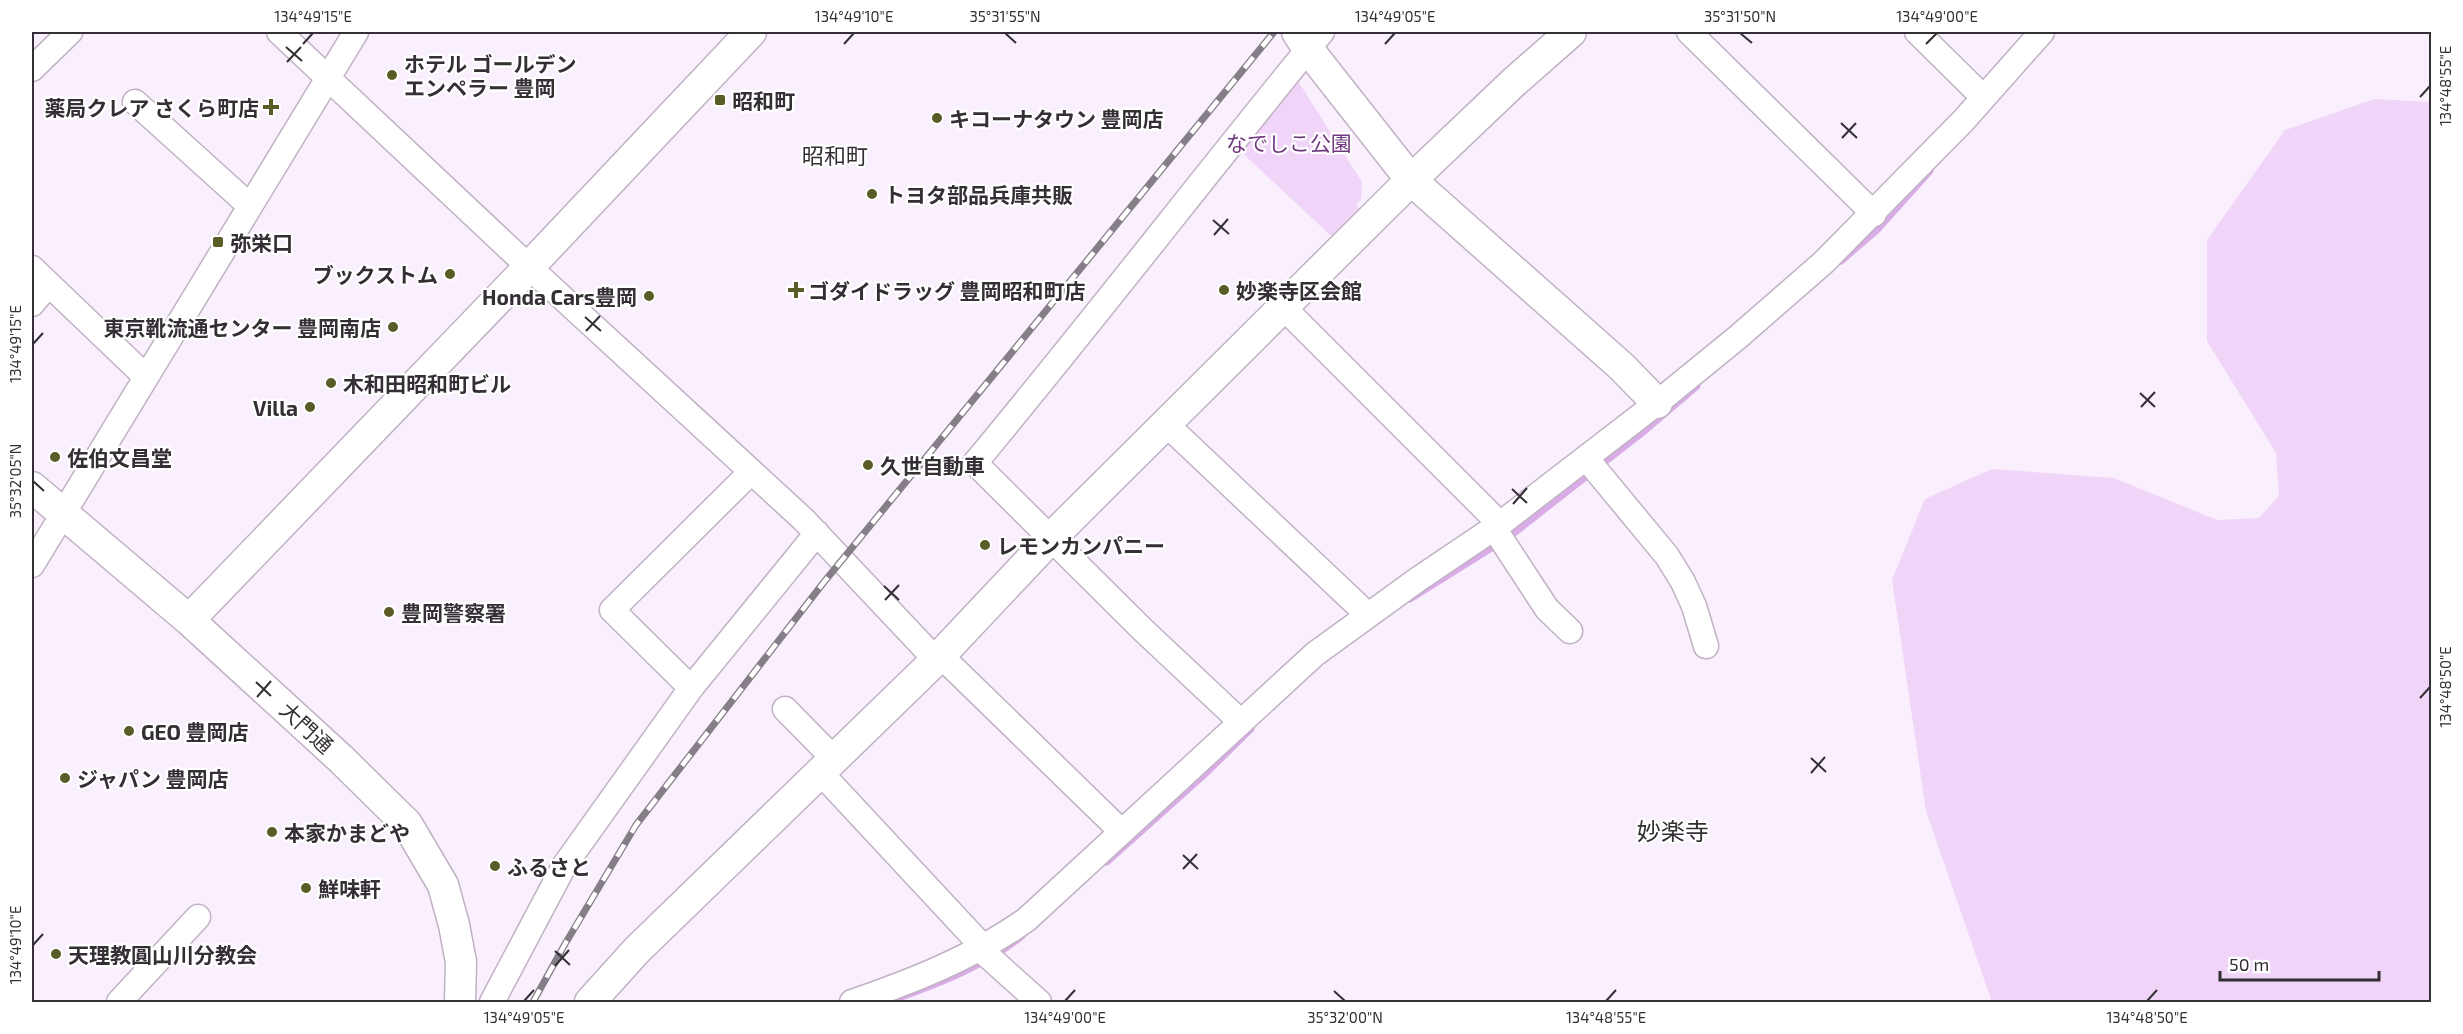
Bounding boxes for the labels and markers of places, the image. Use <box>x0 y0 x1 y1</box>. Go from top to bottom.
place label: ホテル ゴールデン エンペラー 豊岡 <box>404 51 577 100</box>
marker: ホテル ゴールデン エンペラー 豊岡 <box>385 68 399 82</box>
place label: 昭和町 <box>732 88 795 113</box>
marker: 昭和町 <box>713 93 727 107</box>
place label: 薬局クレア さくら町店 <box>44 95 259 120</box>
marker: 薬局クレア さくら町店 <box>264 100 278 114</box>
place label: キコーナタウン 豊岡店 <box>949 106 1164 131</box>
marker: キコーナタウン 豊岡店 <box>930 111 944 125</box>
place label: トヨタ部品兵庫共販 <box>884 182 1073 207</box>
marker: トヨタ部品兵庫共販 <box>865 187 879 201</box>
place label: 弥栄口 <box>230 230 293 255</box>
marker: 弥栄口 <box>211 235 225 249</box>
place label: ブックストム <box>313 262 438 287</box>
marker: ブックストム <box>443 267 457 281</box>
place label: ゴダイドラッグ 豊岡昭和町店 <box>808 278 1086 303</box>
place label: 妙楽寺区会館 <box>1236 278 1362 303</box>
marker: ゴダイドラッグ 豊岡昭和町店 <box>789 283 803 297</box>
marker: 妙楽寺区会館 <box>1217 283 1231 297</box>
place label: Honda Cars豊岡 <box>482 284 637 309</box>
marker: Honda Cars豊岡 <box>642 289 656 303</box>
place label: 東京靴流通センター 豊岡南店 <box>103 315 381 340</box>
marker: 東京靴流通センター 豊岡南店 <box>386 320 400 334</box>
place label: 木和田昭和町ビル <box>343 371 511 396</box>
marker: 木和田昭和町ビル <box>324 376 338 390</box>
place label: Villa <box>253 395 298 420</box>
marker: Villa <box>303 400 317 414</box>
place label: 佐伯文昌堂 <box>67 445 172 470</box>
marker: 佐伯文昌堂 <box>48 450 62 464</box>
place label: 久世自動車 <box>880 453 985 478</box>
marker: 久世自動車 <box>861 458 875 472</box>
place label: レモンカンパニー <box>997 533 1165 558</box>
marker: レモンカンパニー <box>978 538 992 552</box>
place label: 豊岡警察署 <box>401 600 506 625</box>
marker: 豊岡警察署 <box>382 605 396 619</box>
place label: GEO 豊岡店 <box>141 719 249 744</box>
marker: GEO 豊岡店 <box>122 724 136 738</box>
place label: ジャパン 豊岡店 <box>77 766 229 791</box>
marker: ジャパン 豊岡店 <box>58 771 72 785</box>
place label: 本家かまどや <box>284 820 410 845</box>
marker: 本家かまどや <box>265 825 279 839</box>
place label: ふるさと <box>507 854 591 879</box>
marker: ふるさと <box>488 859 502 873</box>
place label: 鮮味軒 <box>318 876 381 901</box>
marker: 鮮味軒 <box>299 881 313 895</box>
place label: 天理教圓山川分教会 <box>68 942 257 967</box>
marker: 天理教圓山川分教会 <box>49 947 63 961</box>

